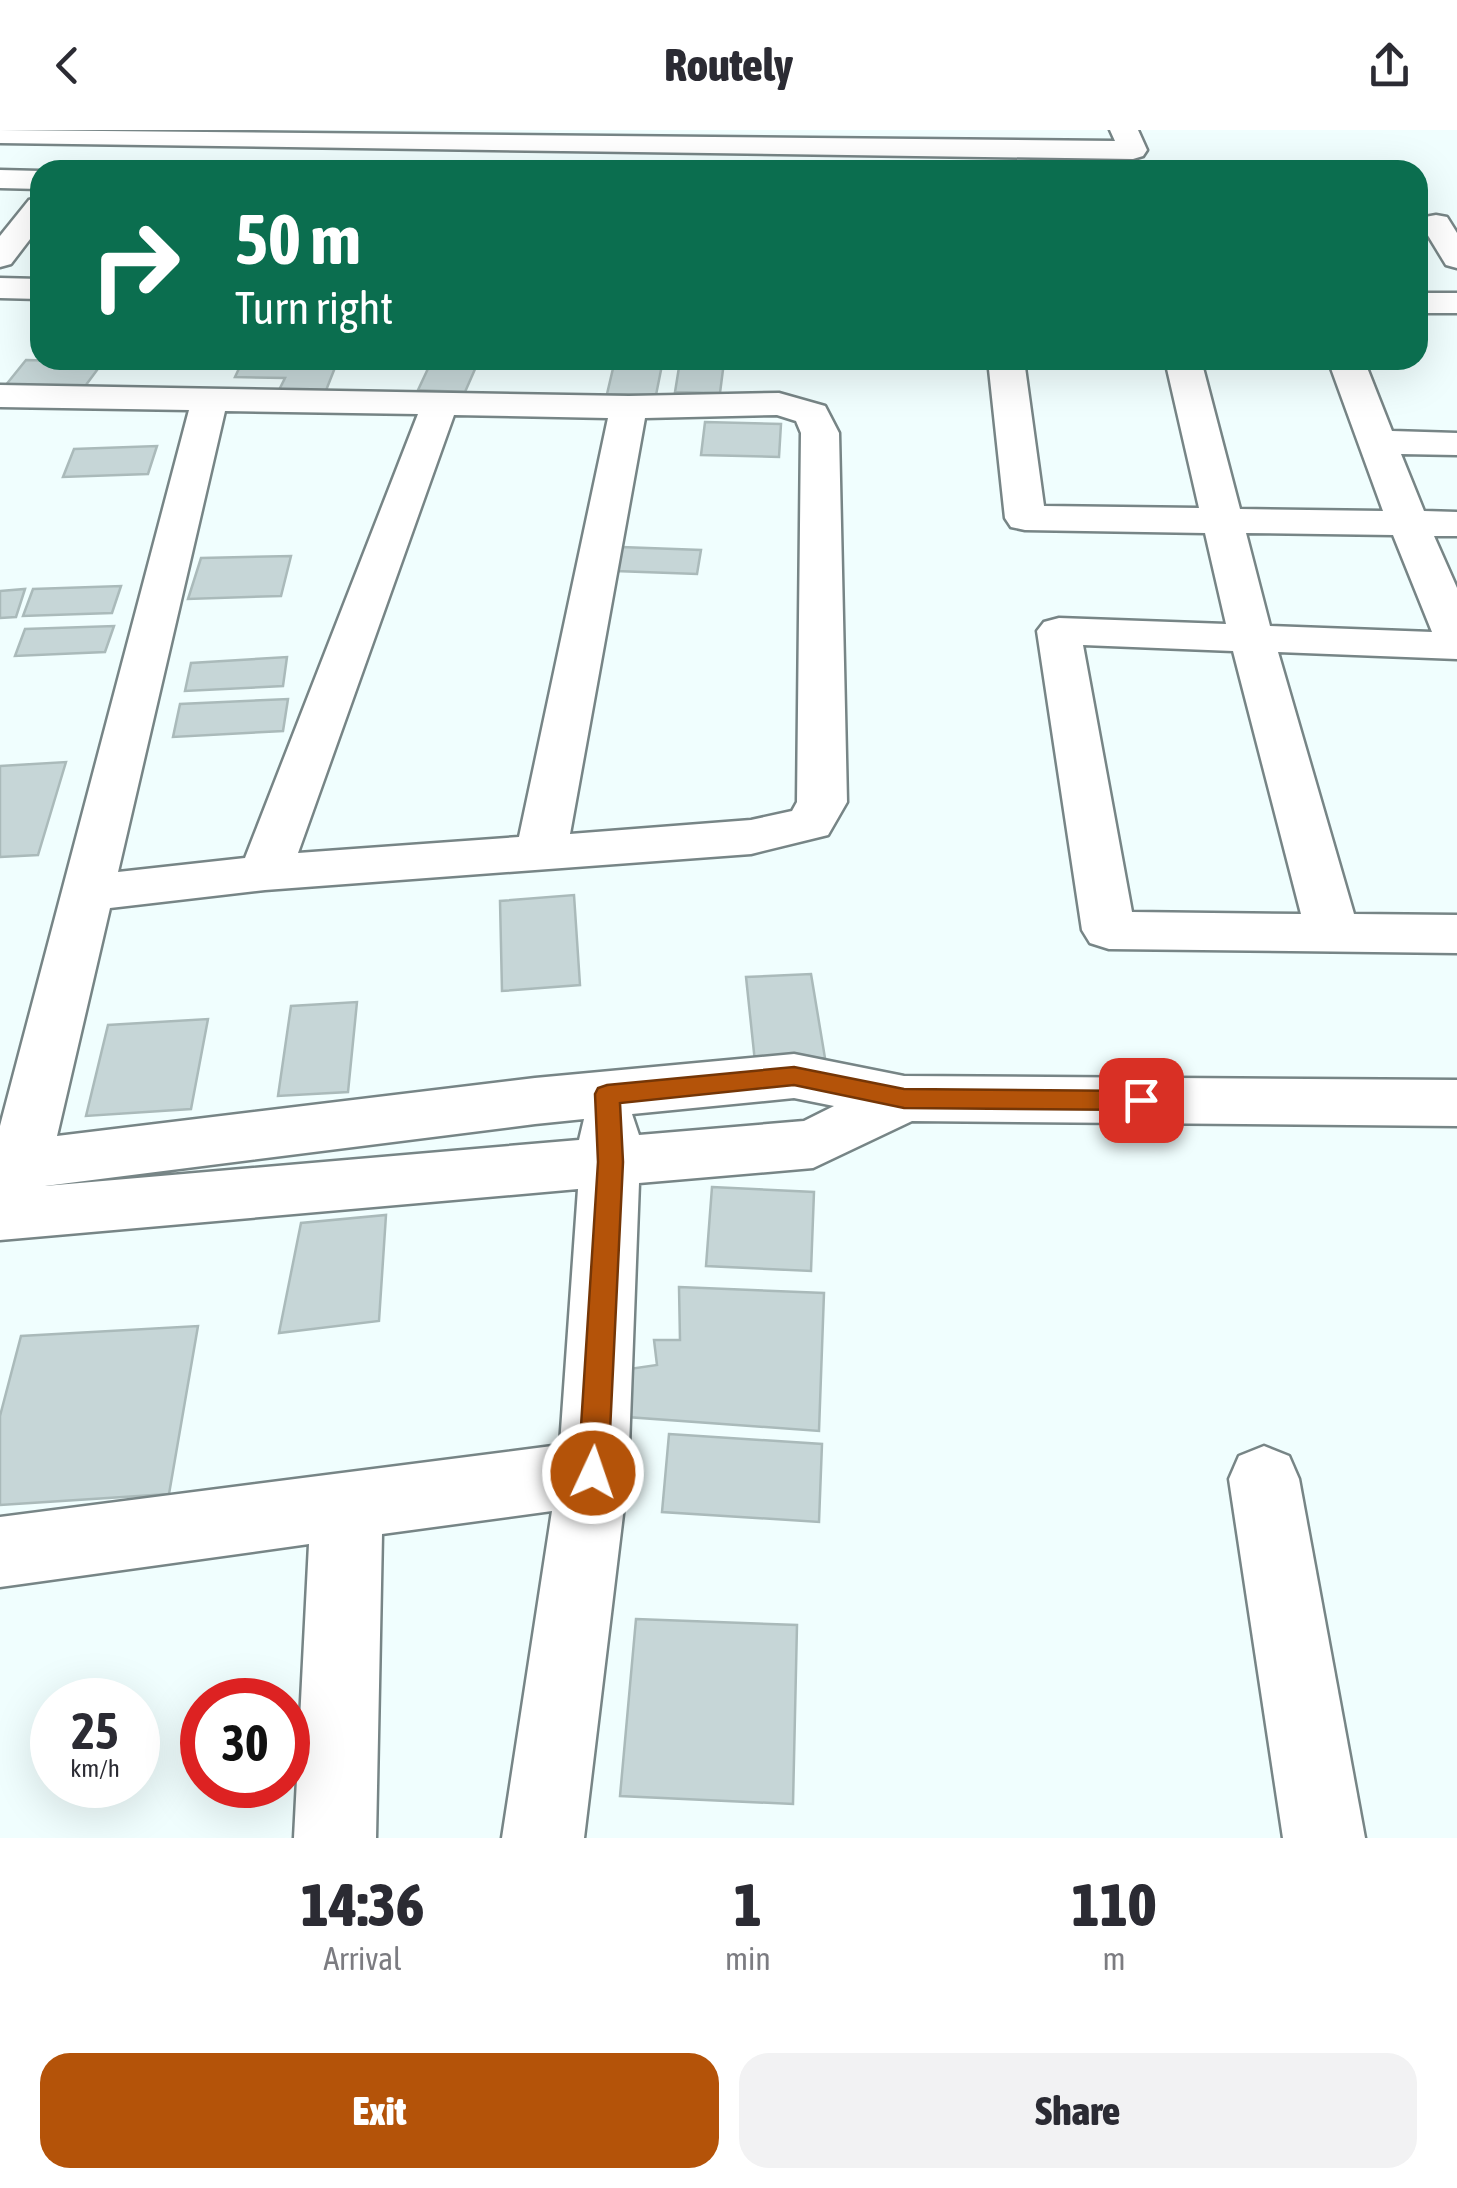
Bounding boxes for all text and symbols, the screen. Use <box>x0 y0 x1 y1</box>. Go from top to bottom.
icon: back <box>40 38 95 93</box>
icon: share <box>1362 38 1417 93</box>
text: Routely <box>664 39 793 91</box>
text: 50 m <box>235 199 361 279</box>
icon: right <box>70 200 200 330</box>
text: Turn right <box>235 282 393 334</box>
pin <box>1099 1058 1184 1143</box>
icon: arrive <box>1114 1073 1169 1128</box>
position arrow <box>541 1421 645 1525</box>
speed limit sign: 30 <box>180 1678 310 1808</box>
text: 25 <box>71 1702 118 1760</box>
text: km/h <box>70 1754 120 1782</box>
text: 14:36 <box>301 1870 424 1939</box>
text: 1 <box>734 1870 762 1939</box>
text: 110 <box>1072 1870 1156 1939</box>
text: Arrival <box>323 1940 402 1977</box>
text: min <box>725 1940 771 1977</box>
text: m <box>1102 1940 1125 1977</box>
button: Exit <box>40 2053 719 2168</box>
button: Share <box>739 2053 1417 2168</box>

